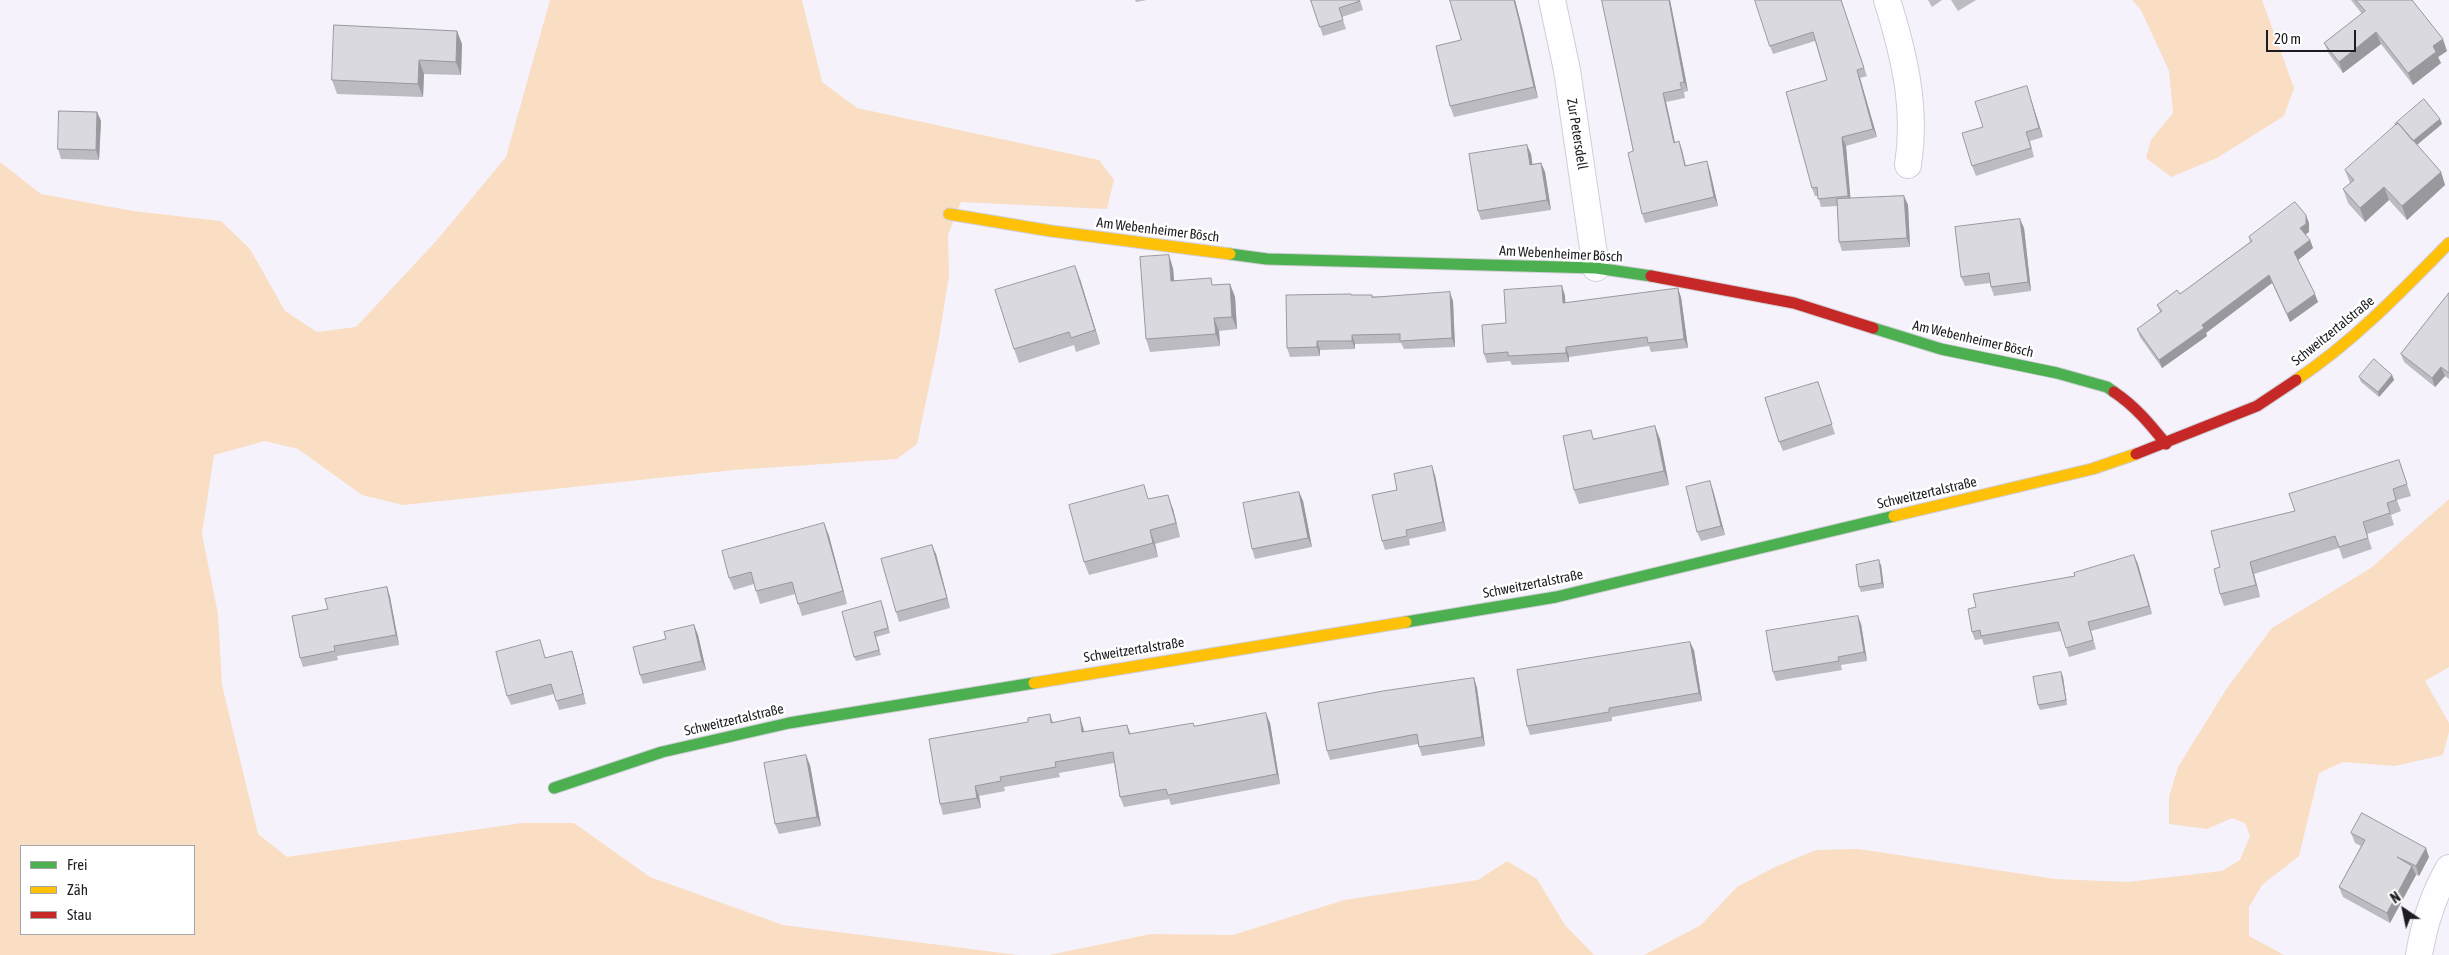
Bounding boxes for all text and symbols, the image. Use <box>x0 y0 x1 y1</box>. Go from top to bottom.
scale bar <box>2269 20 2359 52</box>
text: 20 m <box>2274 30 2301 47</box>
street label: Zur Petersdell <box>1563 97 1591 171</box>
street label: Am Webenheimer Bösch <box>1096 214 1220 246</box>
street label: Am Webenheimer Bösch <box>1499 242 1623 266</box>
street label: Schweitzertalstraße <box>2288 293 2378 369</box>
street label: Am Webenheimer Bösch <box>1911 317 2035 361</box>
street label: Schweitzertalstraße <box>1876 473 1978 513</box>
street label: Schweitzertalstraße <box>1482 566 1584 602</box>
street label: Schweitzertalstraße <box>1083 634 1185 666</box>
street label: Schweitzertalstraße <box>683 700 785 740</box>
legend <box>20 845 195 935</box>
text: Frei <box>67 856 87 873</box>
text: Zäh <box>67 881 88 898</box>
north arrow <box>2379 885 2429 935</box>
text: N <box>2388 889 2404 907</box>
text: Stau <box>67 906 92 923</box>

